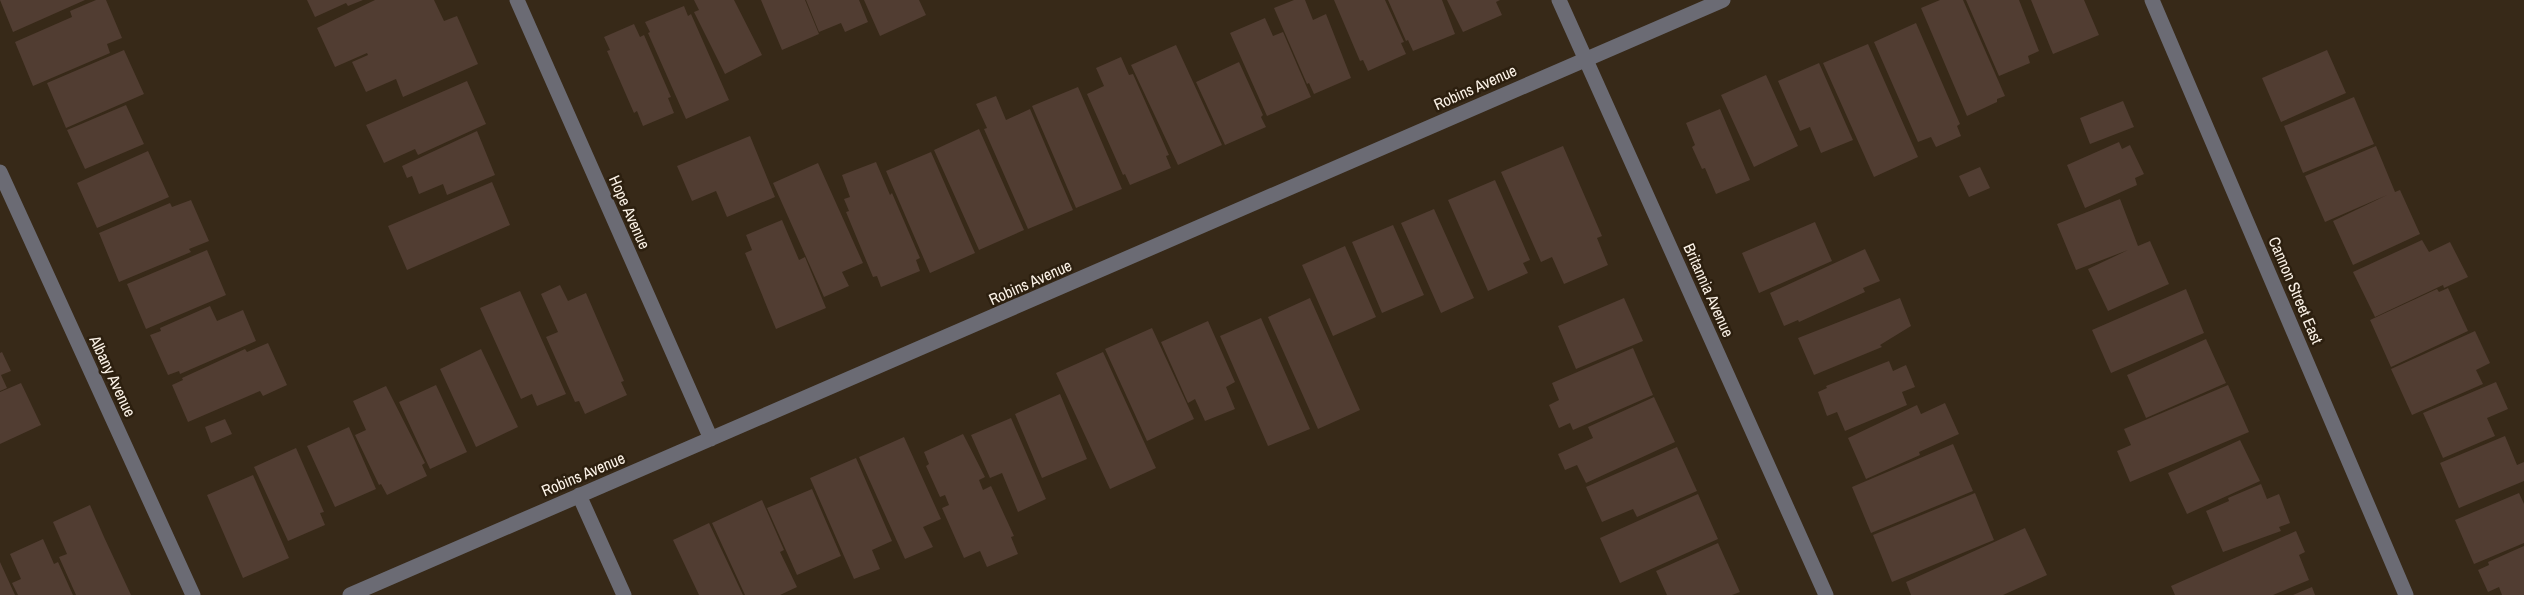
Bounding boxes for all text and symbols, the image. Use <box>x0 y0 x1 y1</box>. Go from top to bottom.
street label: Robins Avenue <box>1430 59 1520 115</box>
street label: Hope Avenue <box>604 172 656 252</box>
street label: Cannon Street East <box>2264 233 2329 347</box>
street label: Britannia Avenue <box>1679 240 1739 340</box>
street label: Robins Avenue <box>985 254 1075 310</box>
street label: Albany Avenue <box>84 331 141 420</box>
street label: Robins Avenue <box>538 447 628 501</box>

